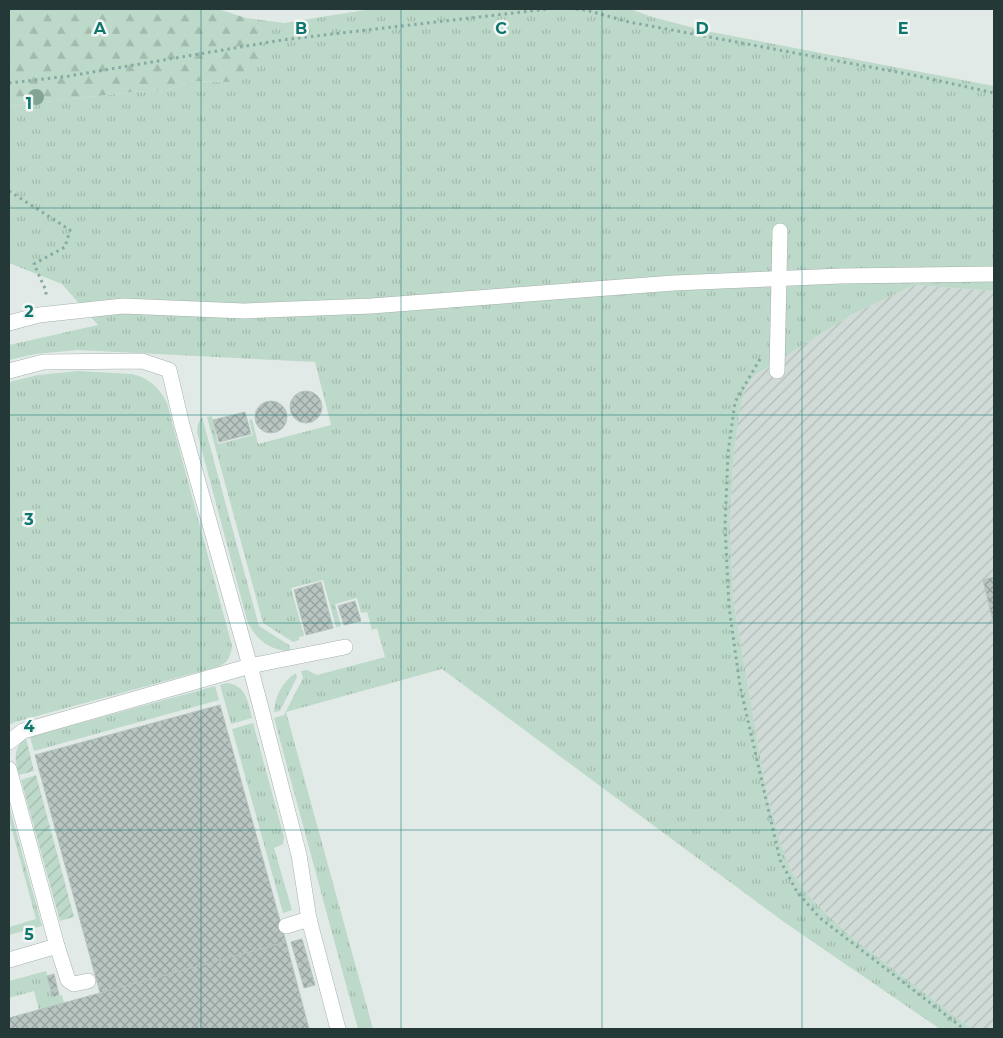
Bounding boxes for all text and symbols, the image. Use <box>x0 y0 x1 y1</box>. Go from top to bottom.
text: A <box>93 19 107 38</box>
text: B <box>295 19 307 38</box>
text: C <box>495 19 507 38</box>
text: D <box>695 19 709 38</box>
text: E <box>898 19 908 38</box>
text: 1 <box>26 94 32 113</box>
text: 2 <box>24 302 34 321</box>
text: 3 <box>23 510 34 529</box>
text: 4 <box>23 717 35 736</box>
text: 5 <box>24 925 34 944</box>

